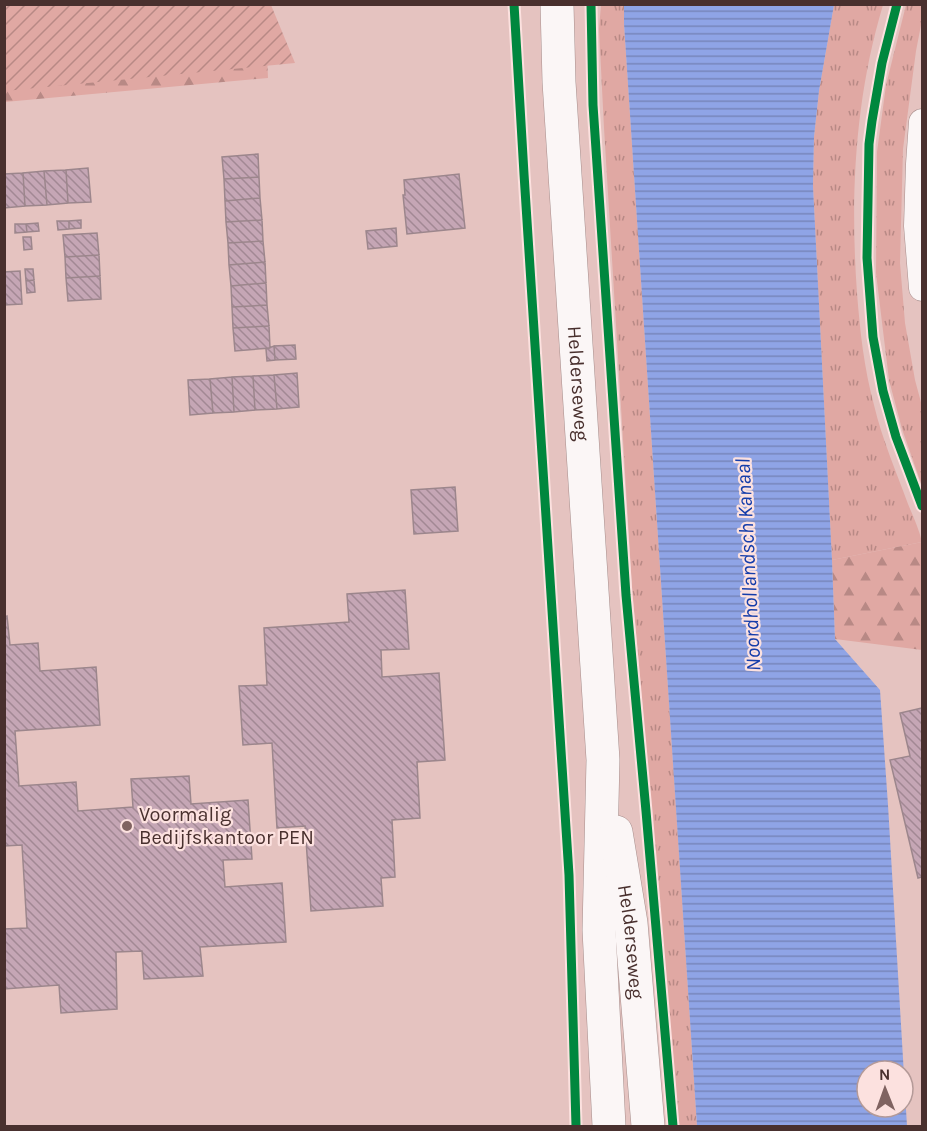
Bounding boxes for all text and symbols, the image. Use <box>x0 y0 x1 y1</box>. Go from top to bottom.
street label: Helderseweg <box>563 325 593 442</box>
water label: Noordhollandsch Kanaal <box>730 458 766 672</box>
place label: Voormalig Bedijfskantoor PEN <box>139 803 314 849</box>
marker: Voormalig Bedijfskantoor PEN <box>120 819 134 833</box>
street label: Helderseweg <box>613 883 648 1000</box>
north arrow <box>855 1059 915 1119</box>
text: N <box>879 1065 891 1084</box>

